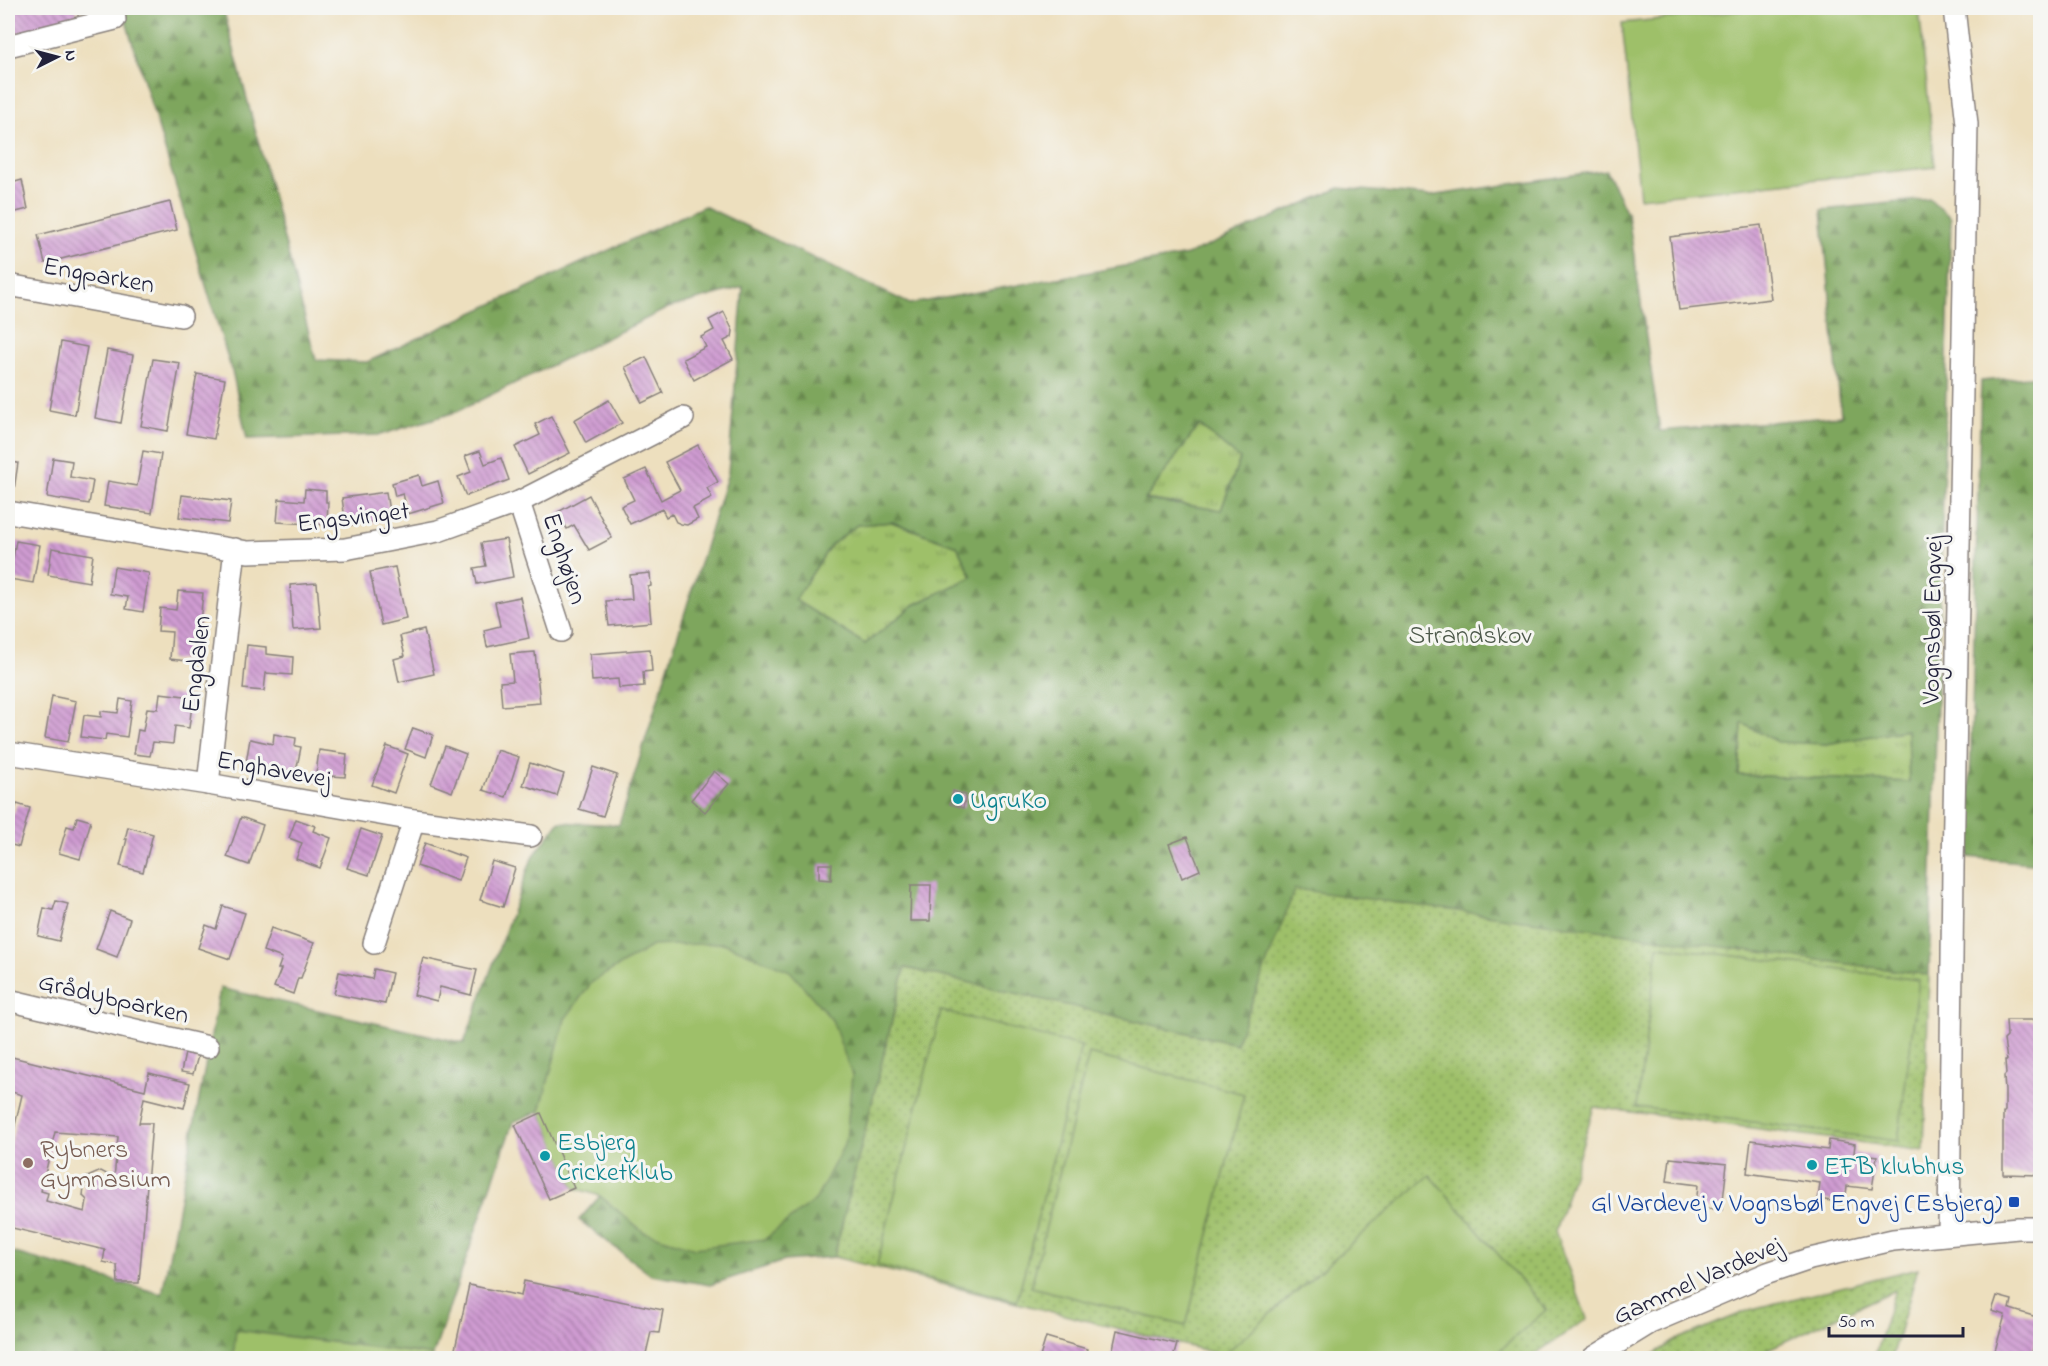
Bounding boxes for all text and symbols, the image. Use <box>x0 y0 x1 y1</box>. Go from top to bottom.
north arrow <box>27 27 87 87</box>
text: N <box>57 49 82 62</box>
street label: Engparken <box>40 248 157 305</box>
street label: Engsvinget <box>295 493 412 545</box>
street label: Enghøjen <box>531 508 596 610</box>
street label: Vognsbøl Engvej <box>1914 535 1954 706</box>
street label: Engdalen <box>173 614 223 715</box>
park label: Strandskov <box>1408 618 1533 656</box>
street label: Enghavevej <box>213 742 335 800</box>
place label: UgruKo <box>970 783 1047 821</box>
marker: UgruKo <box>951 792 965 806</box>
street label: Grådybparken <box>34 964 192 1036</box>
place label: Esbjerg CricketKlub <box>557 1125 673 1193</box>
place label: Rybners Gymnasium <box>40 1132 171 1200</box>
marker: Esbjerg CricketKlub <box>538 1149 552 1163</box>
place label: EFB klubhus <box>1824 1149 1964 1187</box>
marker: Rybners Gymnasium <box>21 1156 35 1170</box>
marker: EFB klubhus <box>1805 1158 1819 1172</box>
place label: Gl Vardevej v Vognsbøl Engvej (Esbjerg) <box>1591 1186 2002 1224</box>
marker: Gl Vardevej v Vognsbøl Engvej (Esbjerg) <box>2007 1195 2021 1209</box>
street label: Gammel Vardevej <box>1608 1227 1790 1336</box>
scale bar <box>1829 1300 1962 1338</box>
text: 50 m <box>1838 1310 1875 1336</box>

